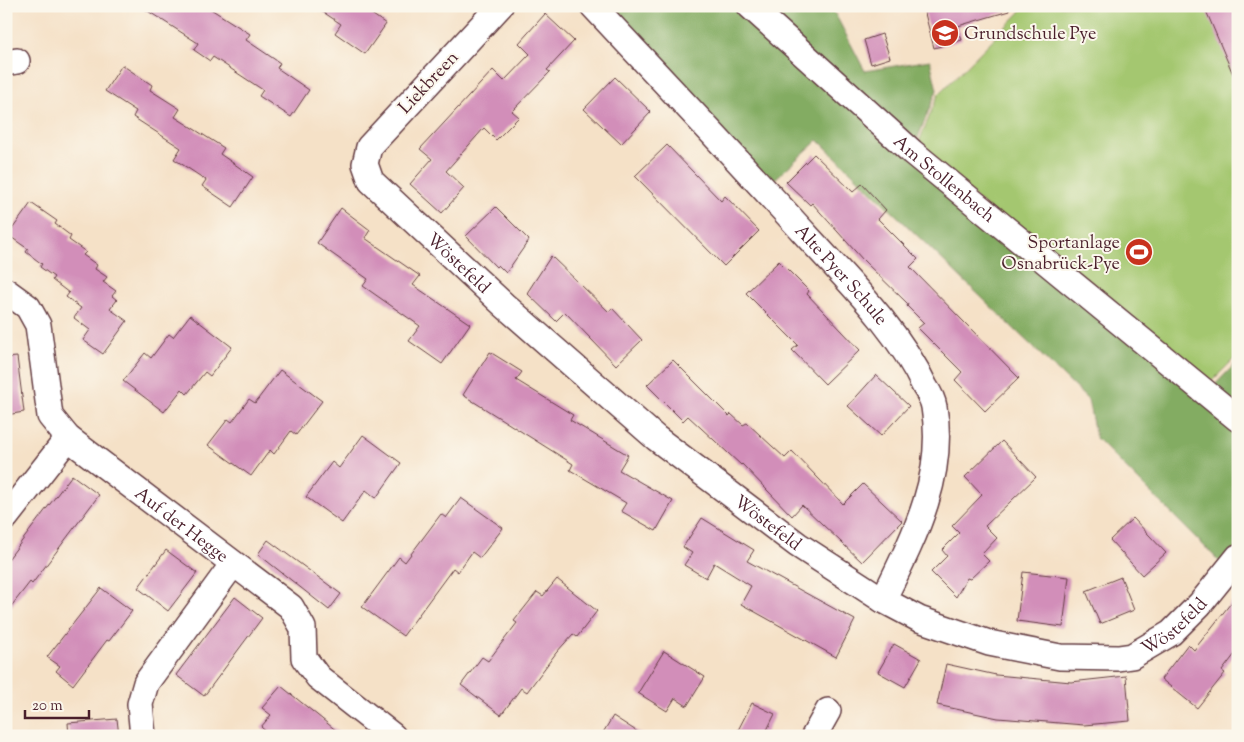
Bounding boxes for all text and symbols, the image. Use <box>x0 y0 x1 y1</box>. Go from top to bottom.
school or university icon: Grundschule Pye <box>930 18 960 48</box>
place label: Grundschule Pye <box>964 22 1096 48</box>
street label: Liekbreen <box>393 46 466 121</box>
street label: Am Stollenbach <box>887 130 1000 230</box>
street label: Alte Pyer Schule <box>788 220 893 332</box>
street label: Wöstefeld <box>420 228 495 301</box>
place label: Sportanlage Osnabrück-Pye <box>1001 231 1120 278</box>
sports icon: Sportanlage Osnabrück-Pye <box>1124 237 1154 267</box>
street label: Auf der Hegge <box>128 482 233 570</box>
street label: Wöstefeld <box>727 490 806 558</box>
street label: Wöstefeld <box>1137 593 1215 663</box>
scale bar <box>25 687 89 719</box>
text: 20 m <box>32 696 63 717</box>

